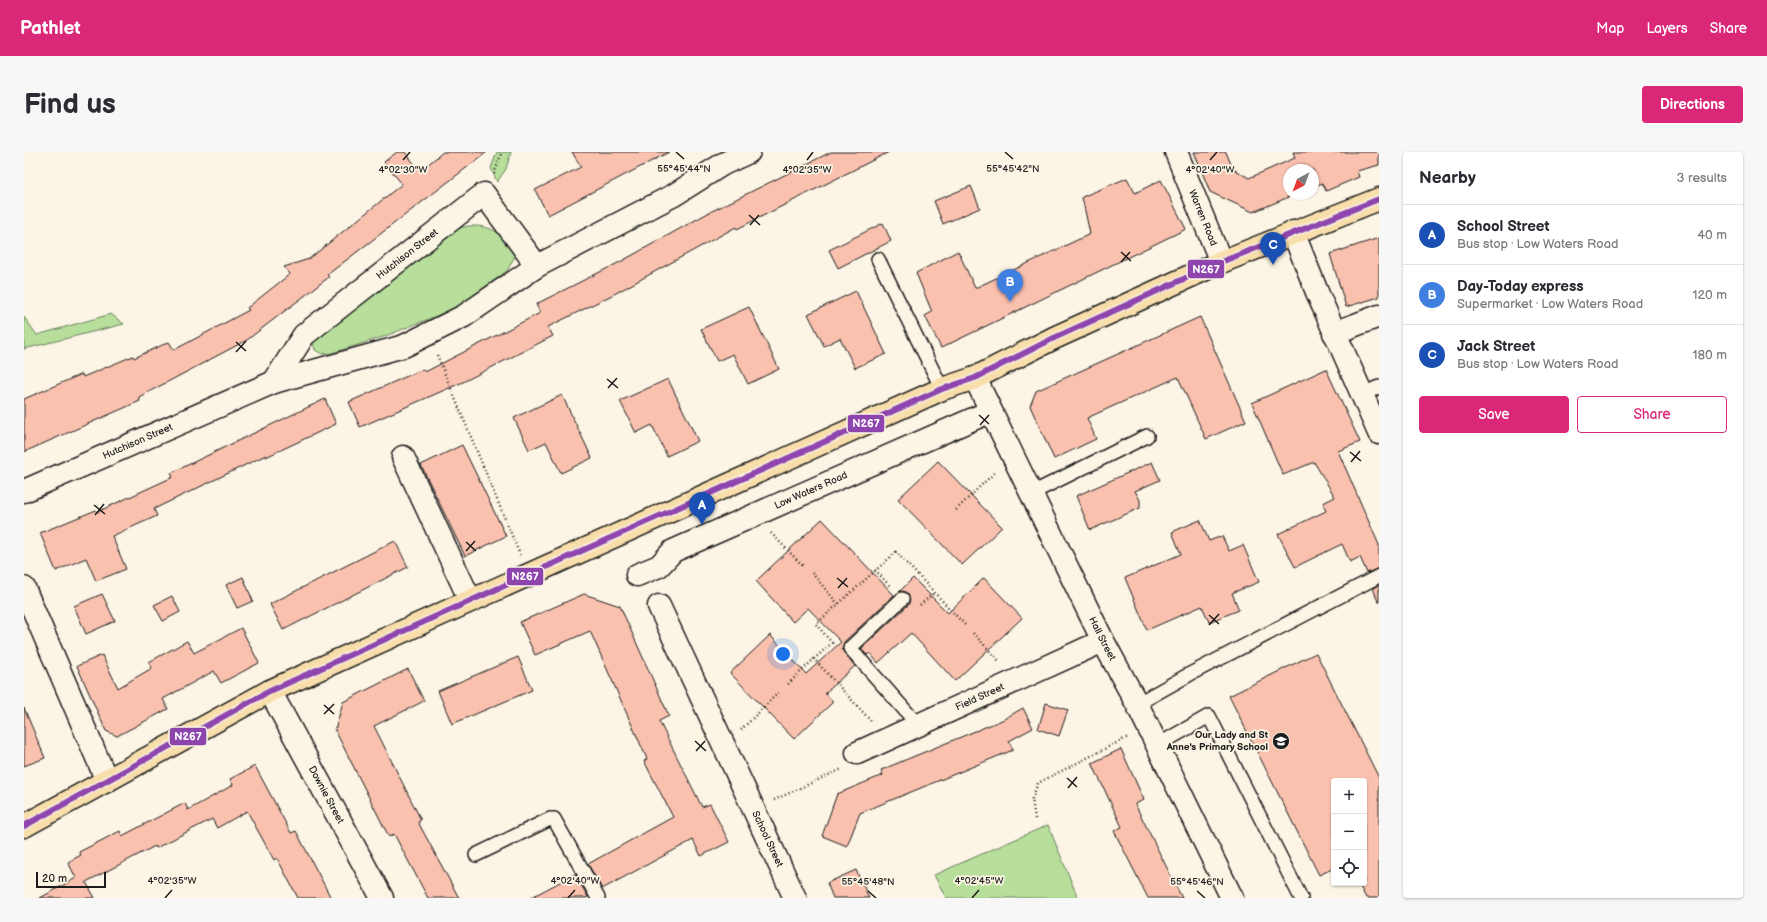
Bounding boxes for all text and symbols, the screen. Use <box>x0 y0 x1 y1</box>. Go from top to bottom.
text: Pathlet <box>20 17 81 40</box>
text: Map <box>1596 20 1624 37</box>
text: Layers <box>1646 20 1688 37</box>
text: Share <box>1710 20 1747 37</box>
button: Directions <box>1642 86 1743 123</box>
text: Find us <box>24 88 116 121</box>
text: 55°45'44"N <box>657 163 711 175</box>
text: 55°45'42"N <box>986 163 1040 175</box>
text: 4°02'30"W <box>378 164 428 176</box>
text: 4°02'35"W <box>782 164 832 176</box>
text: 4°02'40"W <box>1185 164 1235 176</box>
north arrow <box>1283 164 1319 200</box>
text: Nearby <box>1419 168 1476 188</box>
text: 3 results <box>1676 170 1727 186</box>
street label: Warren Road <box>1186 188 1220 248</box>
text: School Street <box>1457 217 1549 236</box>
street label: Hutchison Street <box>374 226 441 282</box>
text: A <box>1428 227 1436 243</box>
text: 40 m <box>1697 227 1727 243</box>
pin: C <box>1260 232 1286 265</box>
text: Bus stop · Low Waters Road <box>1457 236 1619 252</box>
line badge: N267 <box>1187 259 1225 279</box>
text: N267 <box>1192 263 1220 276</box>
pin: B <box>997 269 1023 302</box>
text: Day-Today express <box>1457 277 1584 296</box>
text: B <box>1427 287 1437 303</box>
text: 120 m <box>1692 287 1727 303</box>
text: Supermarket · Low Waters Road <box>1457 296 1643 312</box>
text: Jack Street <box>1457 337 1535 356</box>
text: C <box>1427 347 1437 363</box>
text: 180 m <box>1692 347 1727 363</box>
text: Bus stop · Low Waters Road <box>1457 356 1619 372</box>
button: Save <box>1419 396 1569 433</box>
button: Share <box>1577 396 1727 433</box>
line badge: N267 <box>847 414 885 433</box>
text: N267 <box>852 417 880 430</box>
street label: Hutchison Street <box>101 421 175 462</box>
street label: Low Waters Road <box>773 469 850 512</box>
pin: A <box>689 492 715 525</box>
line badge: N267 <box>506 567 544 586</box>
text: N267 <box>511 570 539 583</box>
street label: Hall Street <box>1086 615 1118 663</box>
your location <box>773 644 793 664</box>
street label: Field Street <box>954 681 1006 713</box>
line badge: N267 <box>169 727 207 746</box>
place label: Our Lady and St Anne's Primary School <box>1166 729 1269 753</box>
text: N267 <box>174 730 202 743</box>
school or university icon: Our Lady and St Anne's Primary School <box>1271 731 1291 751</box>
street label: Downie Street <box>306 764 347 826</box>
map controls <box>1331 778 1367 886</box>
button: + <box>1331 778 1367 814</box>
street label: School Street <box>749 809 786 869</box>
button: − <box>1331 814 1367 850</box>
button: locate <box>1331 850 1367 886</box>
scale bar <box>36 870 106 889</box>
text: 20 m <box>42 872 67 885</box>
text: 4°02'35"W <box>147 875 197 887</box>
text: 4°02'40"W <box>550 875 600 887</box>
text: 4°02'45"W <box>955 875 1004 887</box>
text: 55°45'48"N <box>841 876 895 888</box>
text: 55°45'46"N <box>1170 876 1224 888</box>

